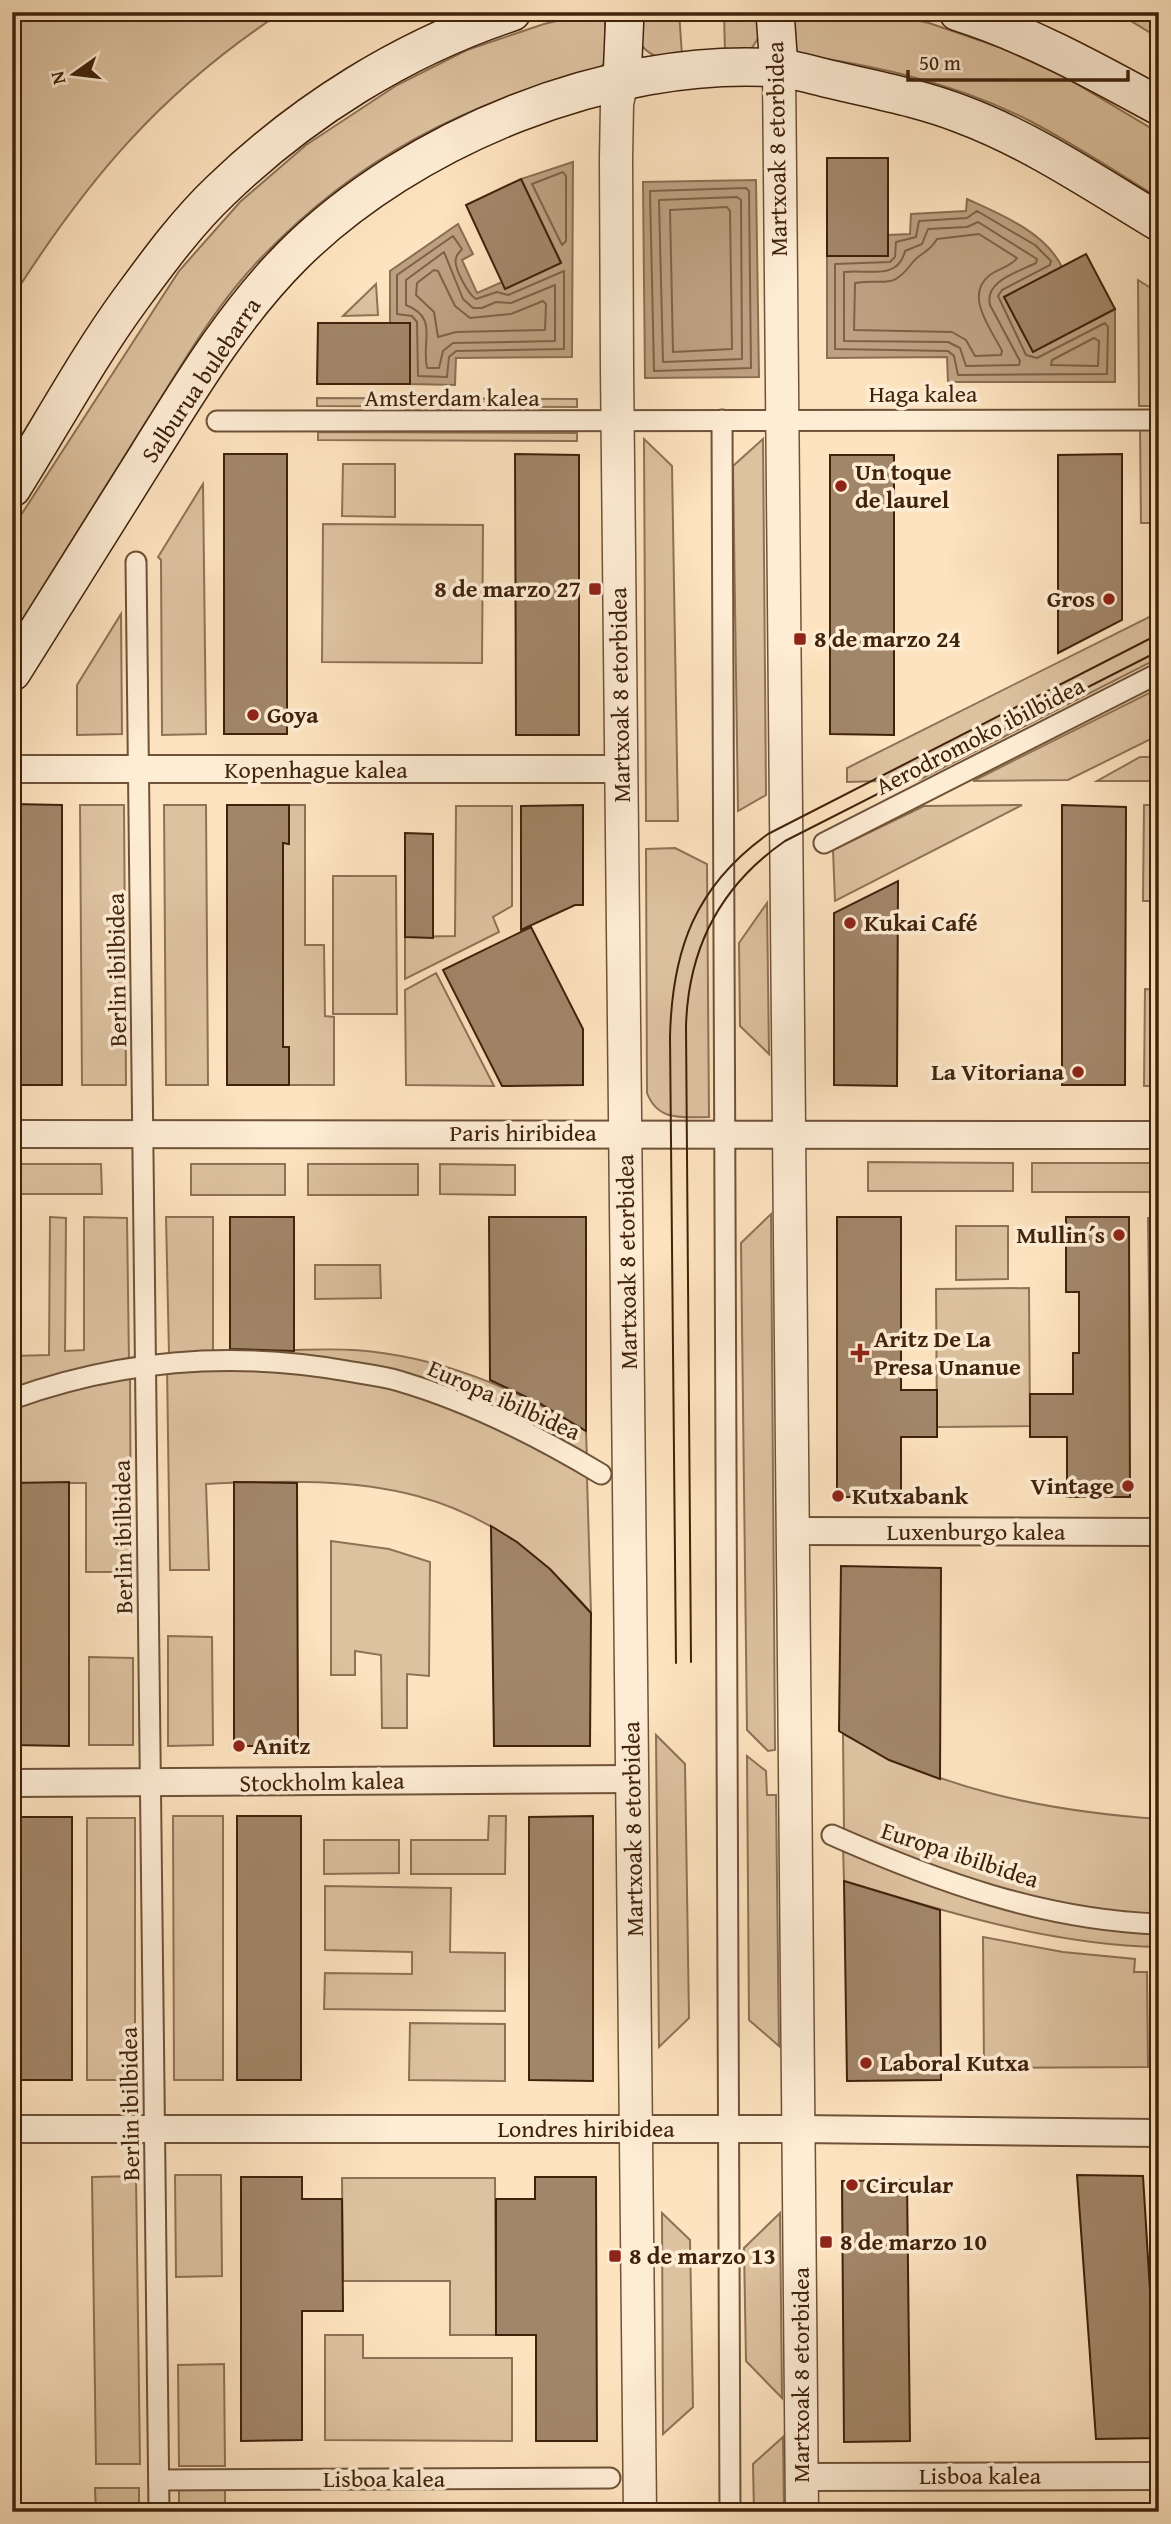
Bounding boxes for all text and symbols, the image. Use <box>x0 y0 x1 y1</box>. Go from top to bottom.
north arrow <box>38 38 108 108</box>
scale bar <box>908 38 1129 82</box>
street label: Martxoak 8 etorbidea <box>757 40 796 257</box>
text: 50 m <box>919 47 961 78</box>
text: N <box>42 68 73 88</box>
street label: Salburua bulebarra <box>132 289 269 469</box>
street label: Haga kalea <box>869 376 978 411</box>
street label: Amsterdam kalea <box>365 380 540 415</box>
place label: Un toque de laurel <box>855 454 952 517</box>
marker: Un toque de laurel <box>833 478 849 494</box>
place label: 8 de marzo 27 <box>434 571 581 606</box>
marker: 8 de marzo 27 <box>587 581 603 597</box>
place label: Gros <box>1047 581 1095 616</box>
street label: Martxoak 8 etorbidea <box>600 586 639 803</box>
marker: Gros <box>1101 591 1117 607</box>
place label: 8 de marzo 24 <box>814 621 961 656</box>
marker: 8 de marzo 24 <box>792 631 808 647</box>
street label: Aerodromoko ibilbidea <box>869 667 1091 803</box>
place label: Goya <box>267 697 319 732</box>
marker: Goya <box>245 707 261 723</box>
street label: Kopenhague kalea <box>224 752 408 787</box>
street label: Berlin ibilbidea <box>98 892 135 1047</box>
place label: Kukai Café <box>864 905 978 940</box>
marker: Kukai Café <box>842 915 858 931</box>
place label: La Vitoriana <box>931 1054 1065 1089</box>
marker: La Vitoriana <box>1070 1064 1086 1080</box>
street label: Paris hiribidea <box>449 1115 597 1150</box>
street label: Martxoak 8 etorbidea <box>607 1153 646 1370</box>
place label: Mullin´s <box>1016 1217 1105 1252</box>
marker: Mullin´s <box>1111 1227 1127 1243</box>
place label: Aritz De La Presa Unanue <box>874 1321 1021 1384</box>
marker: Aritz De La Presa Unanue <box>852 1345 868 1361</box>
street label: Europa ibilbidea <box>422 1350 587 1449</box>
street label: Berlin ibilbidea <box>104 1459 141 1614</box>
place label: Vintage <box>1030 1468 1114 1503</box>
place label: Kutxabank <box>852 1478 969 1513</box>
marker: Vintage <box>1120 1478 1136 1494</box>
marker: Kutxabank <box>830 1488 846 1504</box>
street label: Luxenburgo kalea <box>887 1514 1066 1549</box>
street label: Martxoak 8 etorbidea <box>613 1720 652 1937</box>
place label: Anitz <box>253 1728 310 1763</box>
marker: Anitz <box>231 1738 247 1754</box>
street label: Stockholm kalea <box>239 1763 405 1800</box>
street label: Europa ibilbidea <box>877 1813 1044 1897</box>
street label: Berlin ibilbidea <box>111 2026 148 2181</box>
place label: Laboral Kutxa <box>880 2045 1030 2080</box>
marker: Laboral Kutxa <box>858 2055 874 2071</box>
street label: Londres hiribidea <box>497 2111 675 2146</box>
place label: Circular <box>866 2167 953 2202</box>
marker: Circular <box>844 2177 860 2193</box>
place label: 8 de marzo 10 <box>840 2224 987 2259</box>
marker: 8 de marzo 10 <box>818 2234 834 2250</box>
place label: 8 de marzo 13 <box>629 2238 776 2273</box>
marker: 8 de marzo 13 <box>607 2248 623 2264</box>
street label: Martxoak 8 etorbidea <box>783 2267 818 2483</box>
street label: Lisboa kalea <box>919 2458 1042 2493</box>
street label: Lisboa kalea <box>323 2461 446 2496</box>

